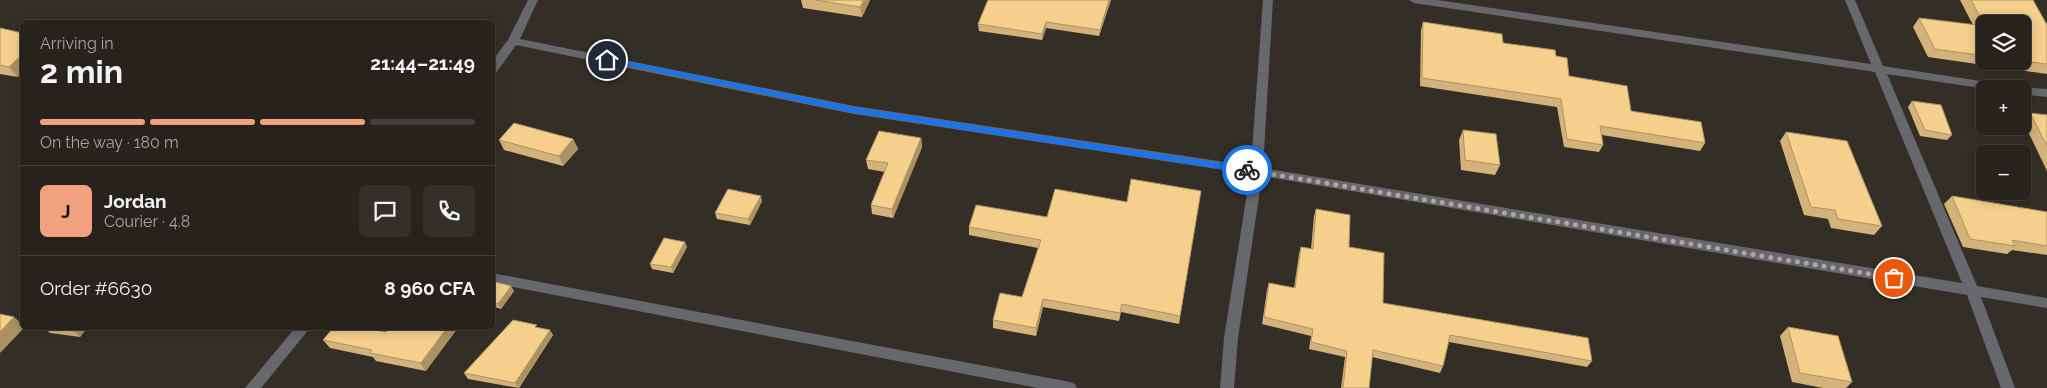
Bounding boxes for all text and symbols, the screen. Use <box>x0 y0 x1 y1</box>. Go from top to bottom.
map controls <box>1976 15 2031 200</box>
button: layers <box>1976 15 2031 70</box>
text: Arriving in <box>40 34 114 53</box>
pin <box>586 39 628 81</box>
icon: home <box>593 46 621 74</box>
text: 21:44–21:49 <box>370 52 475 74</box>
text: 2 min <box>40 53 123 90</box>
button: + <box>1976 80 2031 135</box>
text: On the way · 180 m <box>40 133 179 152</box>
courier <box>1222 145 1272 195</box>
button: − <box>1976 145 2031 200</box>
icon: bike <box>1233 156 1261 184</box>
button: chat <box>359 185 411 237</box>
button: phone <box>423 185 475 237</box>
text: Jordan <box>104 190 167 212</box>
text: J <box>61 200 71 222</box>
text: Courier · 4.8 <box>104 212 190 231</box>
pin <box>1873 257 1915 299</box>
icon: bag <box>1880 264 1908 292</box>
text: Order #6630 <box>40 277 152 299</box>
text: 8 960 CFA <box>384 277 475 299</box>

